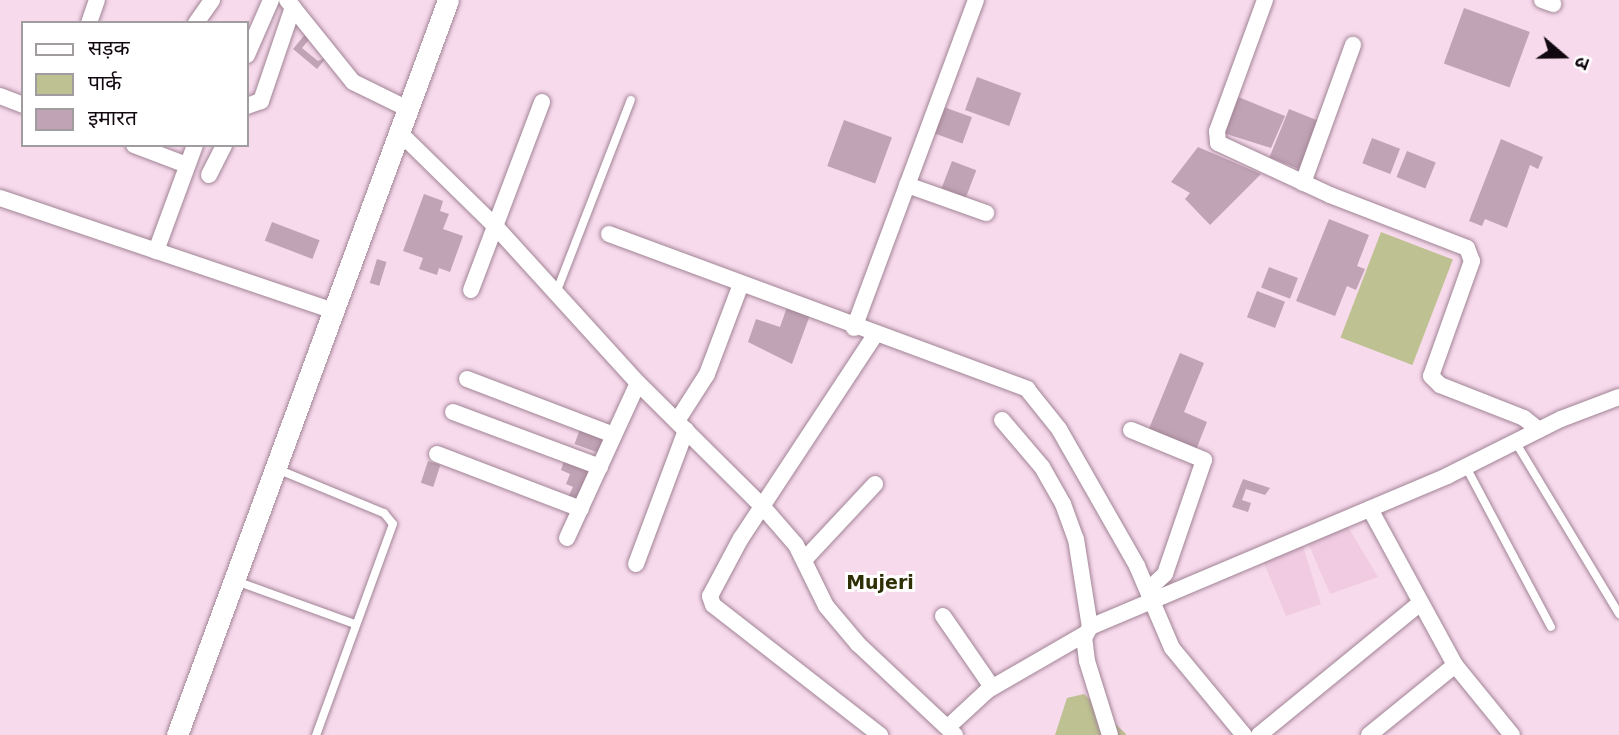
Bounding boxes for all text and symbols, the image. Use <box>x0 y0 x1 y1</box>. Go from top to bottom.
legend <box>21 21 248 147</box>
north arrow <box>1528 21 1598 91</box>
text: सड़क <box>88 36 130 60</box>
text: उ <box>1570 54 1595 72</box>
text: पार्क <box>88 71 122 95</box>
text: इमारत <box>88 106 137 130</box>
district label: Mujeri <box>846 572 914 594</box>

